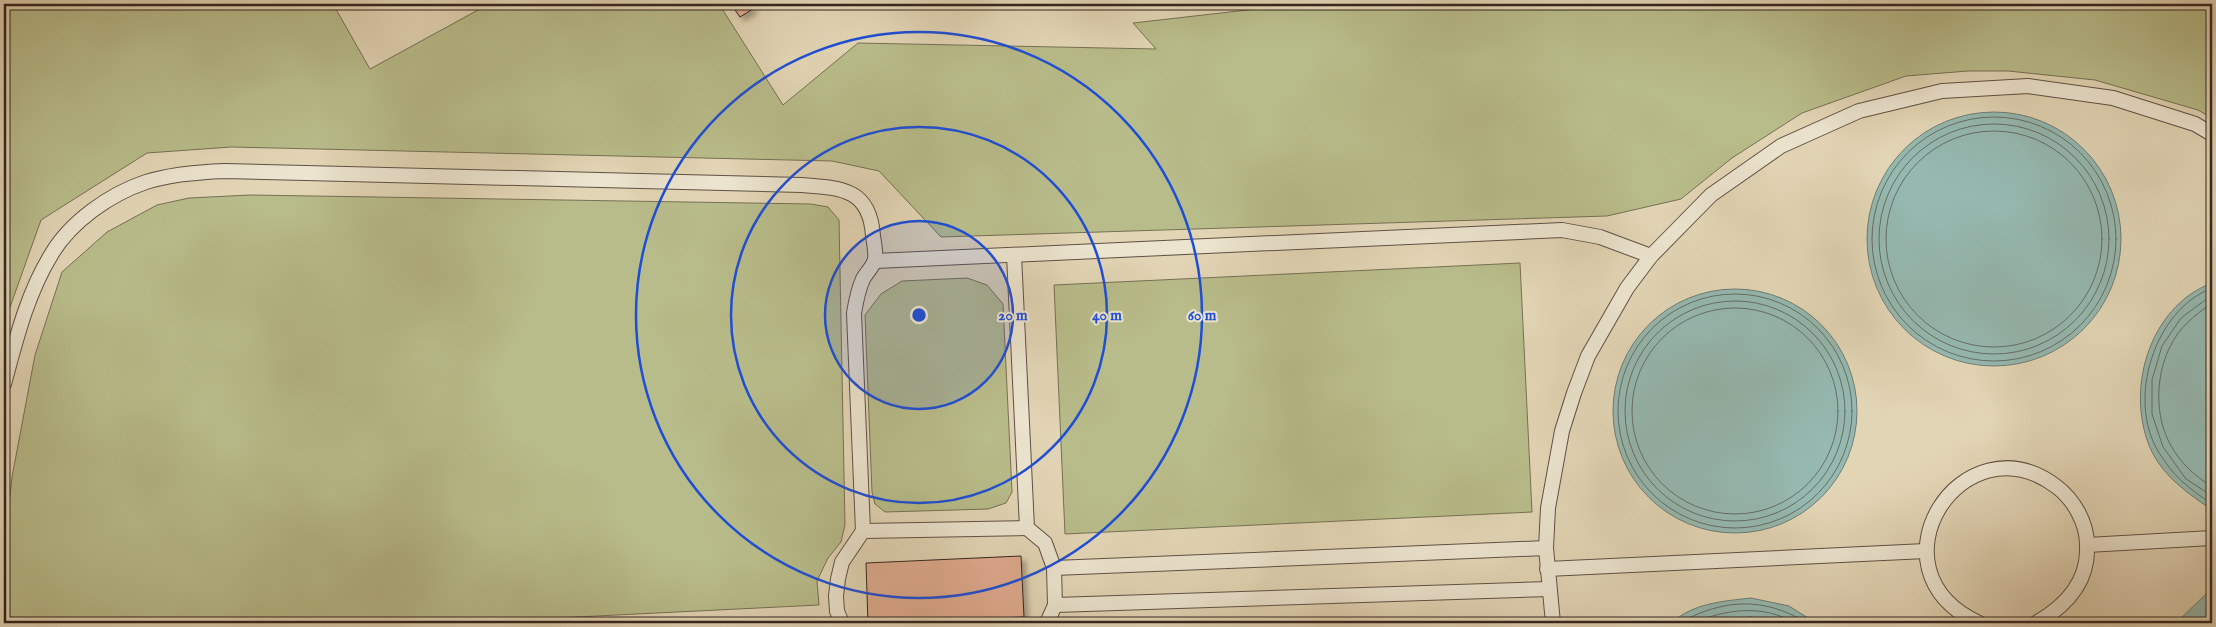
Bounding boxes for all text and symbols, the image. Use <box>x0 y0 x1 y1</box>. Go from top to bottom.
centre of rings <box>910 306 928 324</box>
text: 20 m <box>998 306 1028 325</box>
text: 40 m <box>1092 306 1122 325</box>
text: 60 m <box>1188 306 1217 325</box>

